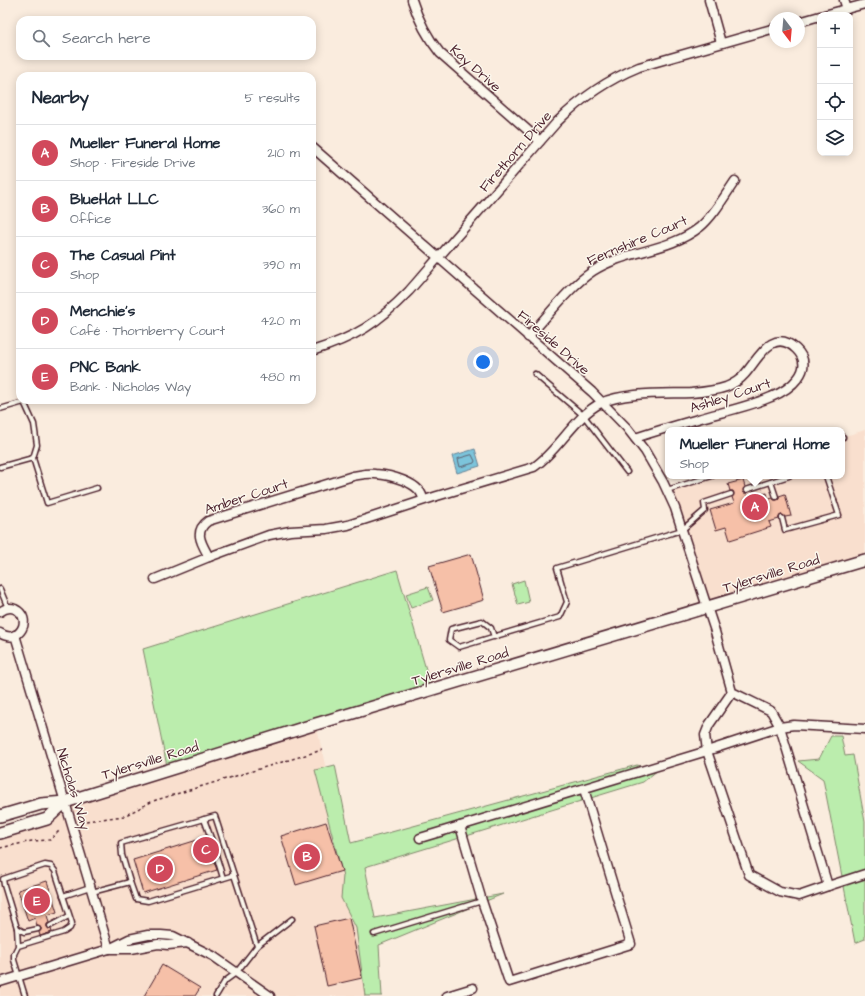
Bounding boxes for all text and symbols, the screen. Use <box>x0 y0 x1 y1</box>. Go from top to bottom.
north arrow <box>769 12 805 48</box>
map controls <box>817 12 853 156</box>
button: + <box>817 12 853 48</box>
search box <box>16 16 316 60</box>
icon: search <box>30 27 52 49</box>
text: Search here <box>62 28 151 49</box>
street label: Kay Drive <box>445 40 506 97</box>
button: − <box>817 48 853 84</box>
button: locate <box>817 84 853 120</box>
text: Nearby <box>32 86 89 110</box>
text: 5 results <box>244 89 300 107</box>
street label: Firethorn Drive <box>475 106 557 197</box>
button: layers <box>817 120 853 156</box>
text: Mueller Funeral Home <box>70 133 220 154</box>
text: A <box>41 144 49 162</box>
text: 210 m <box>267 144 300 162</box>
text: Shop · Fireside Drive <box>70 154 196 172</box>
text: BlueHat LLC <box>70 189 159 210</box>
text: B <box>40 200 50 218</box>
text: 360 m <box>262 200 300 218</box>
text: Office <box>70 210 111 228</box>
street label: Fernshire Court <box>584 211 691 271</box>
text: The Casual Pint <box>70 245 176 266</box>
text: C <box>40 256 50 274</box>
text: 390 m <box>262 256 300 274</box>
text: Shop <box>70 266 99 284</box>
text: Menchie’s <box>70 301 135 322</box>
street label: Fireside Drive <box>513 306 594 380</box>
text: D <box>41 312 49 330</box>
text: 420 m <box>260 312 300 330</box>
text: Café · Thornberry Court <box>70 322 225 340</box>
your location <box>473 352 493 372</box>
text: PNC Bank <box>70 357 141 378</box>
text: E <box>41 368 49 386</box>
text: 480 m <box>259 368 300 386</box>
street label: Ashley Court <box>687 373 774 418</box>
text: Bank · Nicholas Way <box>70 378 191 396</box>
popup <box>665 427 845 479</box>
text: Mueller Funeral Home <box>680 434 830 455</box>
text: Shop <box>680 455 709 473</box>
street label: Amber Court <box>202 474 291 520</box>
pin: A <box>742 492 768 522</box>
street label: Tylersville Road <box>721 550 822 598</box>
street label: Tylersville Road <box>410 643 511 691</box>
street label: Tylersville Road <box>100 737 201 785</box>
street label: Nicholas Way <box>51 746 95 833</box>
pin: C <box>193 835 219 865</box>
pin: B <box>294 842 320 872</box>
pin: D <box>147 854 173 884</box>
pin: E <box>24 886 50 916</box>

